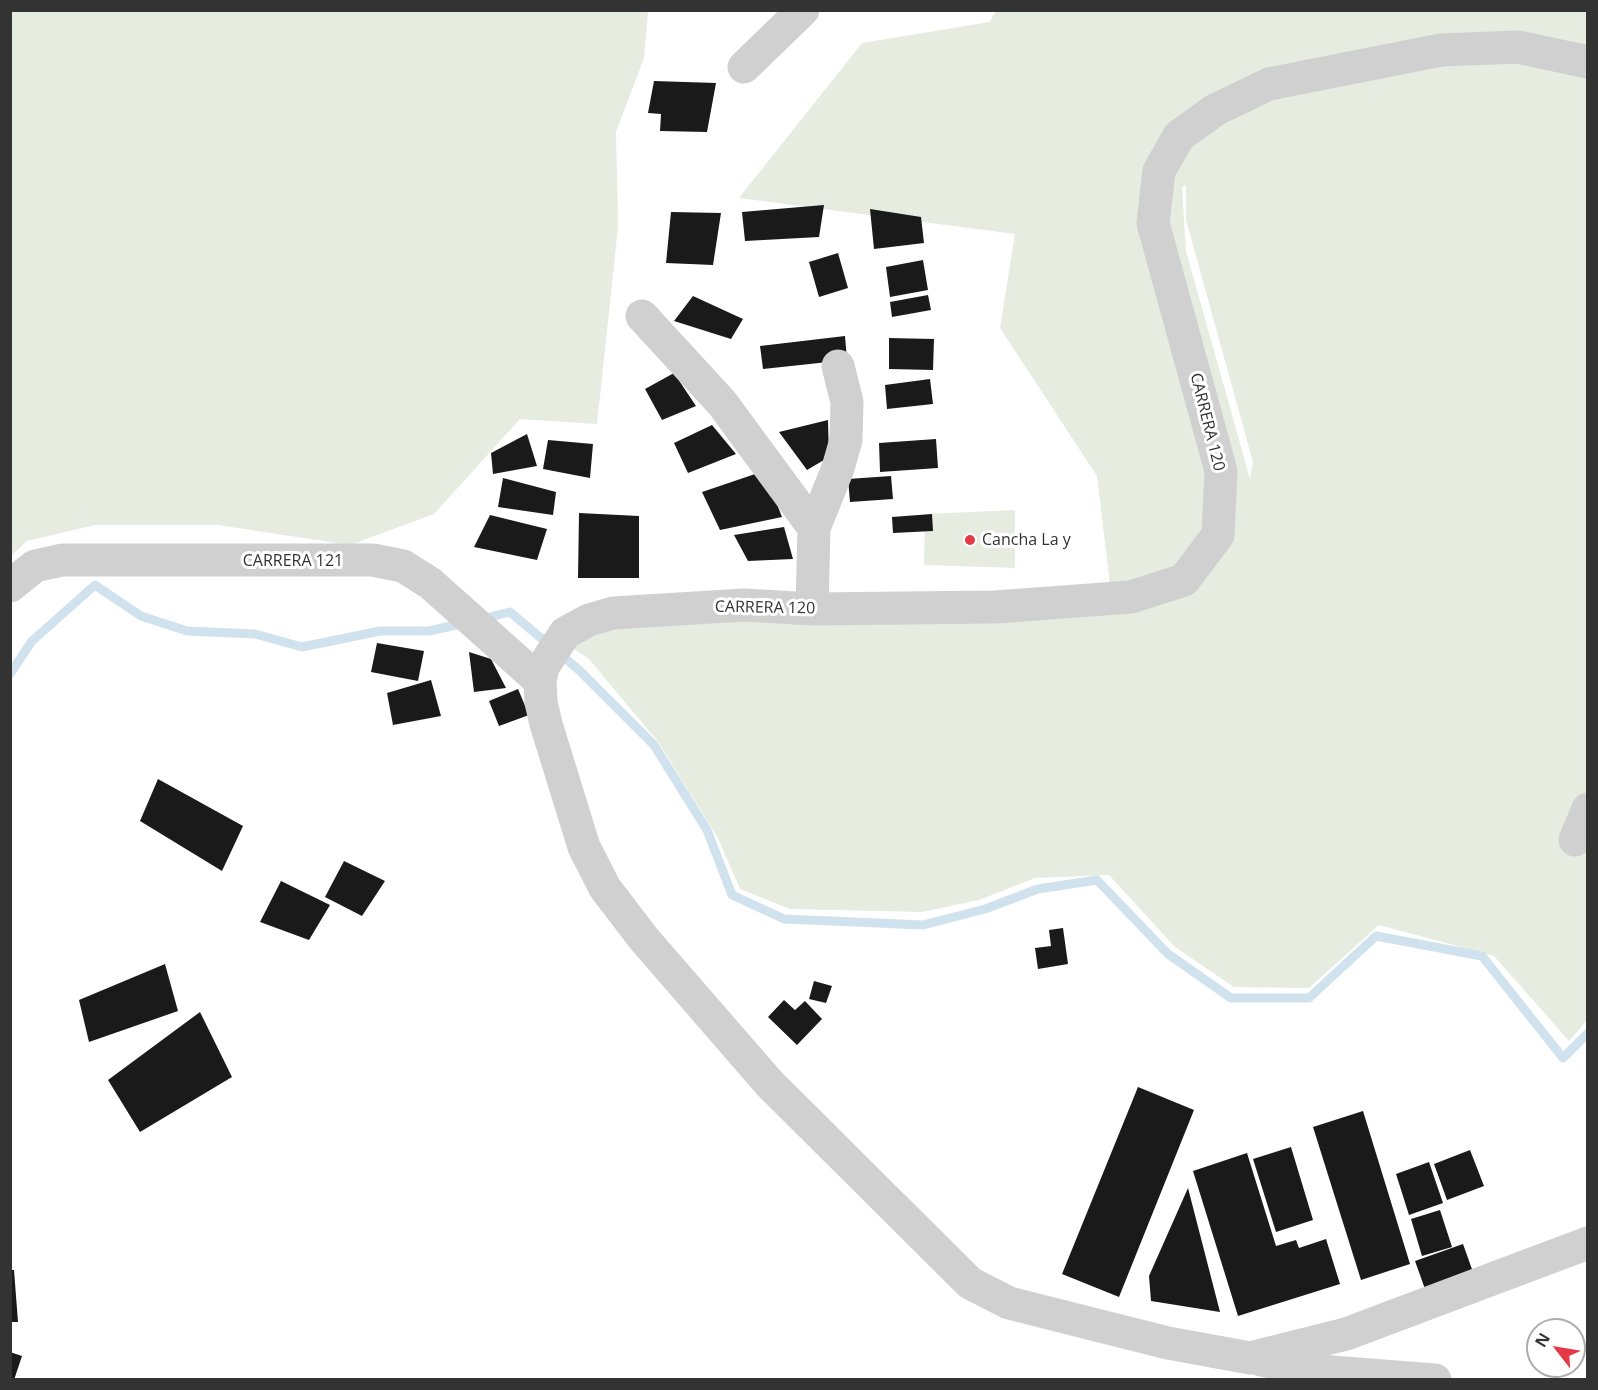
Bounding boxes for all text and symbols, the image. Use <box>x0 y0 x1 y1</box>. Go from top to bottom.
street label: CARRERA 120 <box>1186 371 1228 473</box>
place label: Cancha La y <box>982 530 1071 550</box>
marker: Cancha La y <box>963 533 977 547</box>
street label: CARRERA 121 <box>243 551 343 571</box>
street label: CARRERA 120 <box>715 598 815 618</box>
north arrow <box>1526 1318 1586 1378</box>
text: N <box>1530 1329 1555 1351</box>

